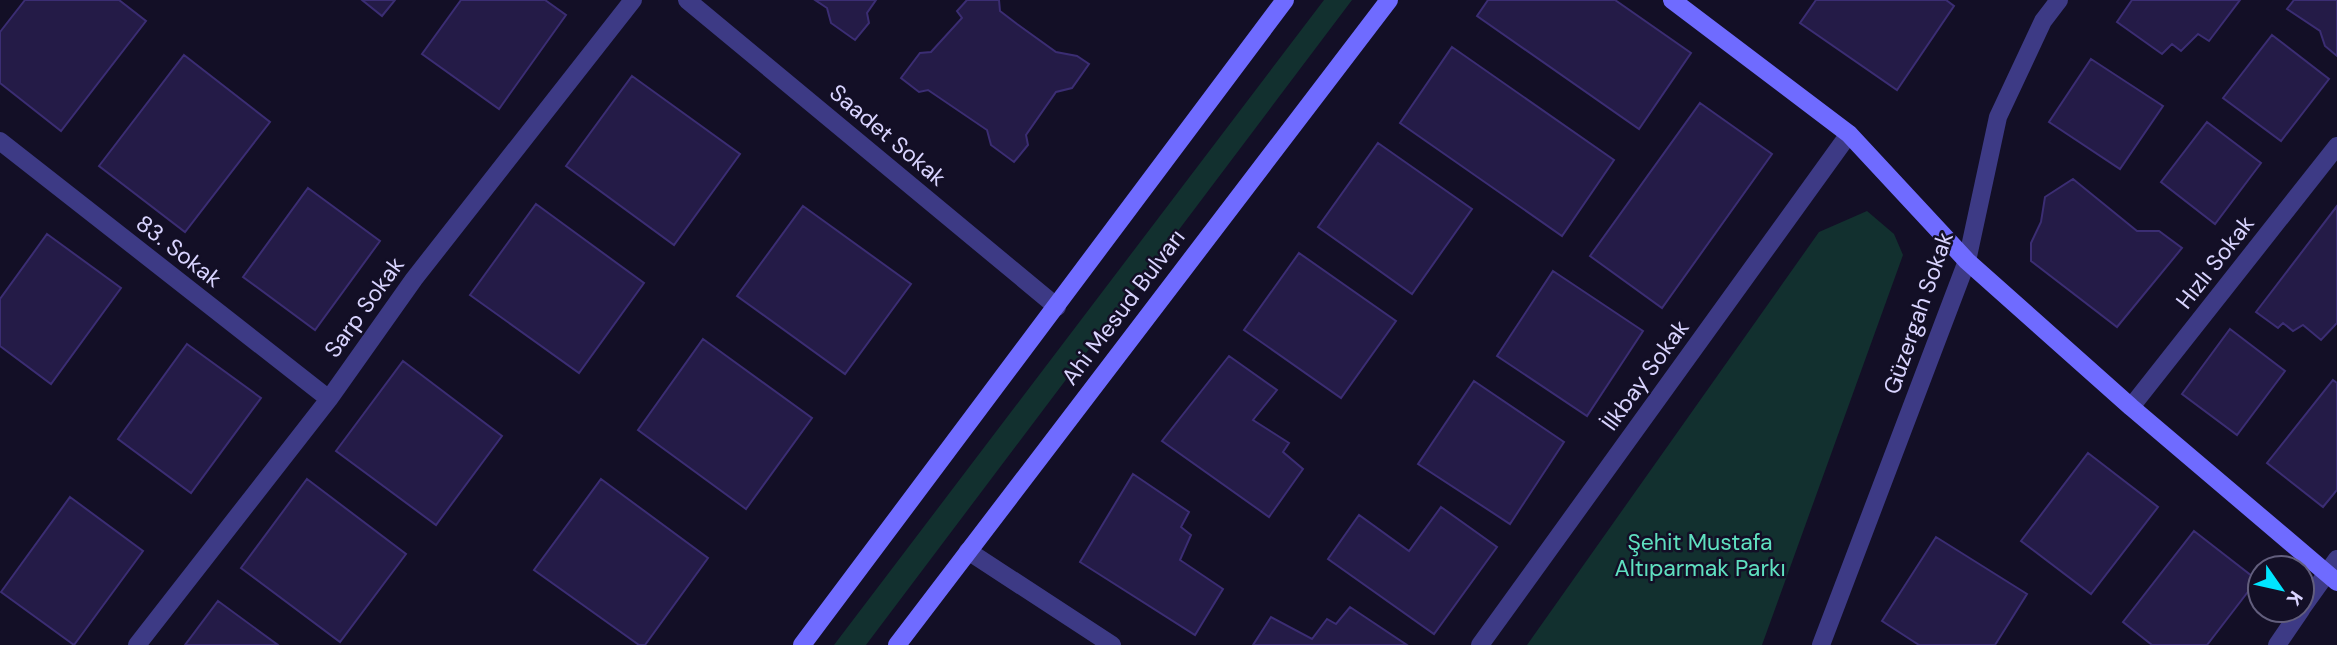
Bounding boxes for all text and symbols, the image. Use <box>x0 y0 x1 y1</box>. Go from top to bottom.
street label: Saadet Sokak <box>824 77 953 193</box>
street label: 83. Sokak <box>130 208 228 294</box>
street label: Hızlı Sokak <box>2169 209 2261 315</box>
street label: Ahi Mesud Bulvarı <box>1055 223 1191 391</box>
street label: Güzergah Sokak <box>1876 227 1960 398</box>
street label: Sarp Sokak <box>317 250 411 363</box>
street label: İlkbay Sokak <box>1595 313 1696 436</box>
park label: Şehit Mustafa Altıparmak Parkı <box>1614 527 1786 583</box>
north arrow <box>2246 554 2316 624</box>
text: K <box>2281 586 2309 610</box>

